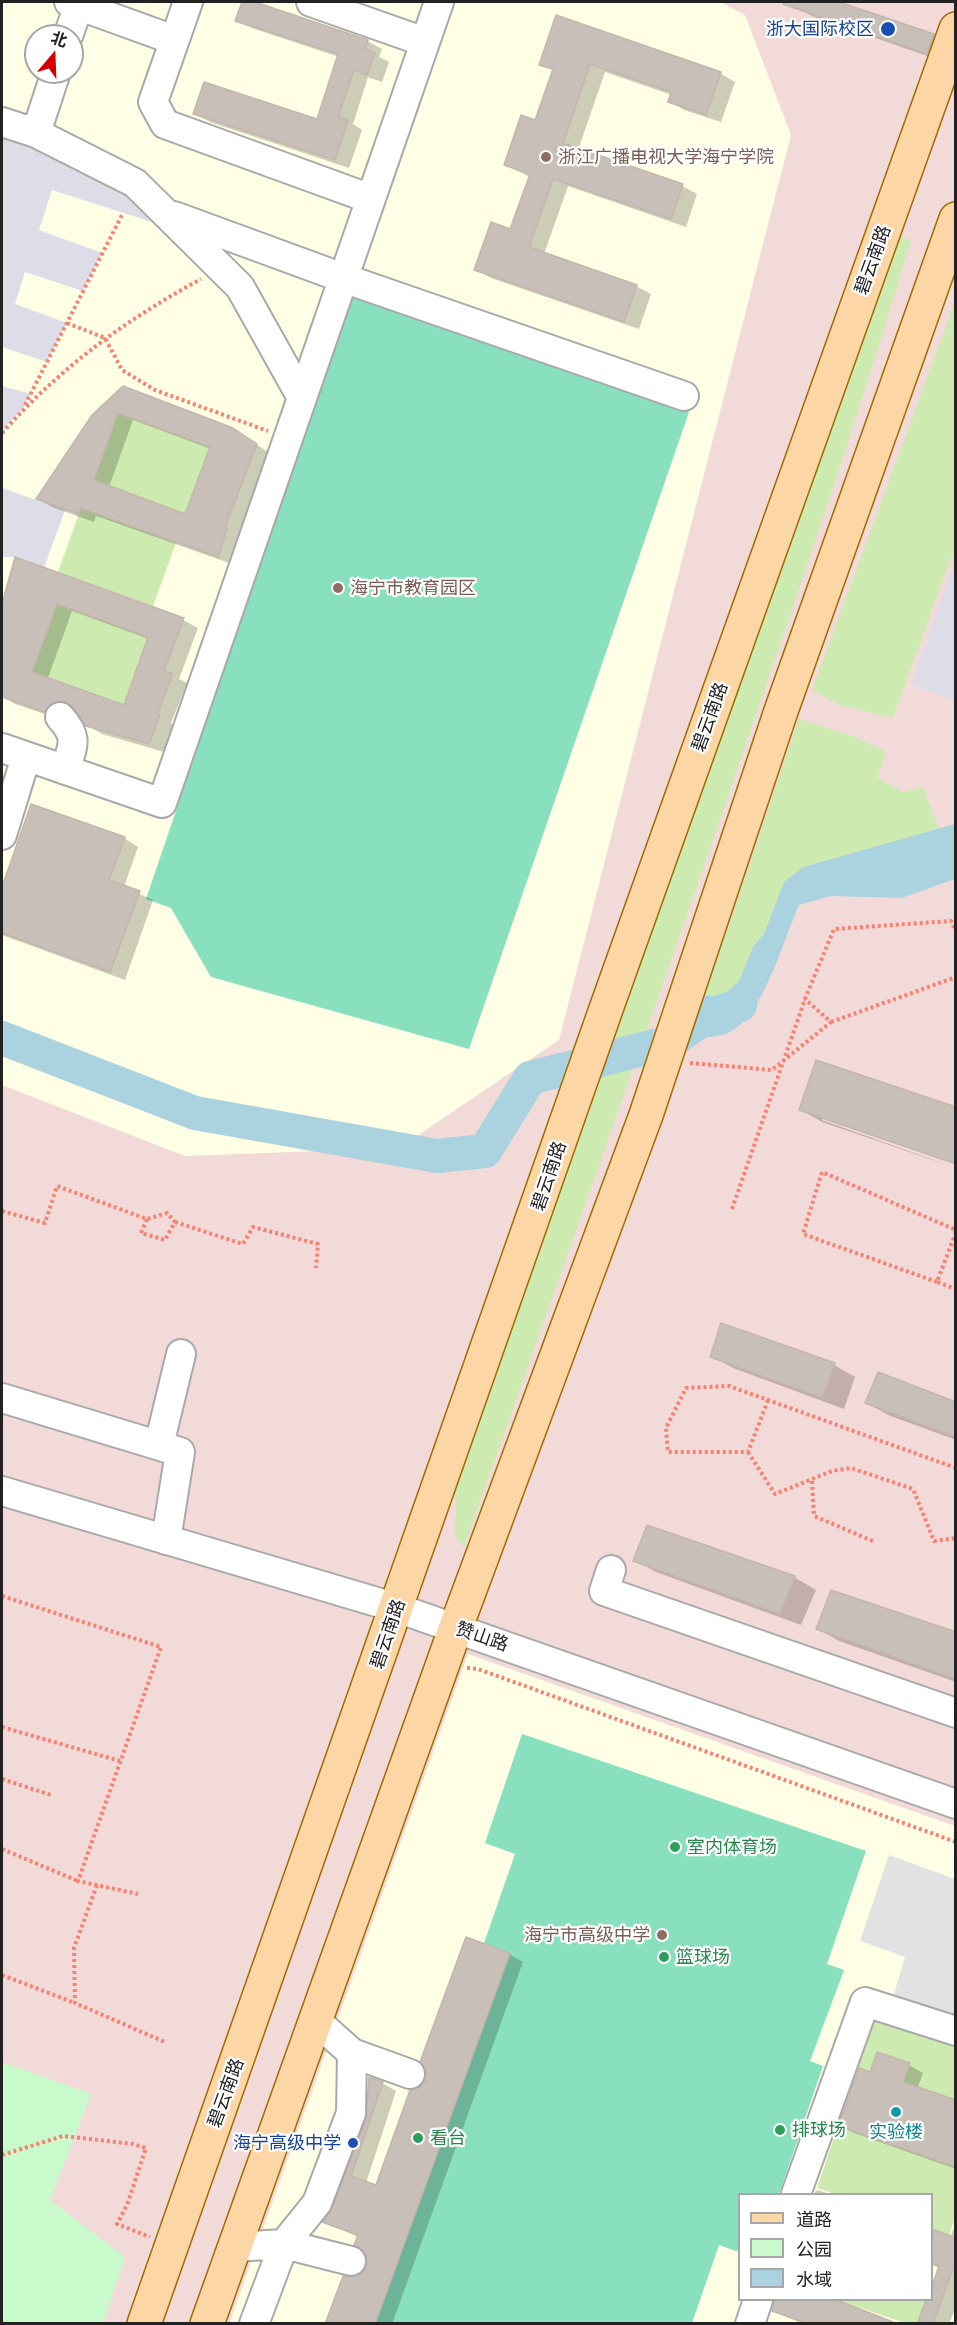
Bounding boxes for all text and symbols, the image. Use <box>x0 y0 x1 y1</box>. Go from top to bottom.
place label: 浙大国际校区 <box>766 18 874 40</box>
marker: 浙大国际校区 <box>879 20 897 38</box>
north arrow <box>24 24 84 84</box>
text: 北 <box>49 28 70 50</box>
place label: 浙江广播电视大学海宁学院 <box>558 146 774 168</box>
marker: 浙江广播电视大学海宁学院 <box>539 150 553 164</box>
street label: 碧云南路 <box>851 222 895 298</box>
place label: 海宁市教育园区 <box>350 577 476 599</box>
marker: 海宁市教育园区 <box>331 581 345 595</box>
street label: 碧云南路 <box>688 679 732 755</box>
street label: 碧云南路 <box>527 1138 571 1214</box>
street label: 碧云南路 <box>366 1596 410 1672</box>
street label: 赞山路 <box>453 1618 511 1656</box>
place label: 室内体育场 <box>687 1836 777 1858</box>
marker: 室内体育场 <box>668 1840 682 1854</box>
place label: 海宁市高级中学 <box>524 1924 650 1946</box>
marker: 海宁市高级中学 <box>655 1928 669 1942</box>
place label: 篮球场 <box>676 1946 730 1968</box>
marker: 篮球场 <box>657 1950 671 1964</box>
street label: 碧云南路 <box>204 2055 248 2131</box>
marker: 实验楼 <box>889 2105 903 2119</box>
place label: 排球场 <box>792 2119 846 2141</box>
place label: 实验楼 <box>869 2121 923 2143</box>
marker: 排球场 <box>773 2123 787 2137</box>
place label: 看台 <box>430 2127 466 2149</box>
marker: 看台 <box>411 2131 425 2145</box>
place label: 海宁高级中学 <box>233 2132 341 2154</box>
marker: 海宁高级中学 <box>346 2136 360 2150</box>
legend <box>738 2193 933 2301</box>
text: 道路 <box>796 2209 832 2230</box>
text: 公园 <box>796 2239 832 2260</box>
text: 水域 <box>796 2269 832 2290</box>

